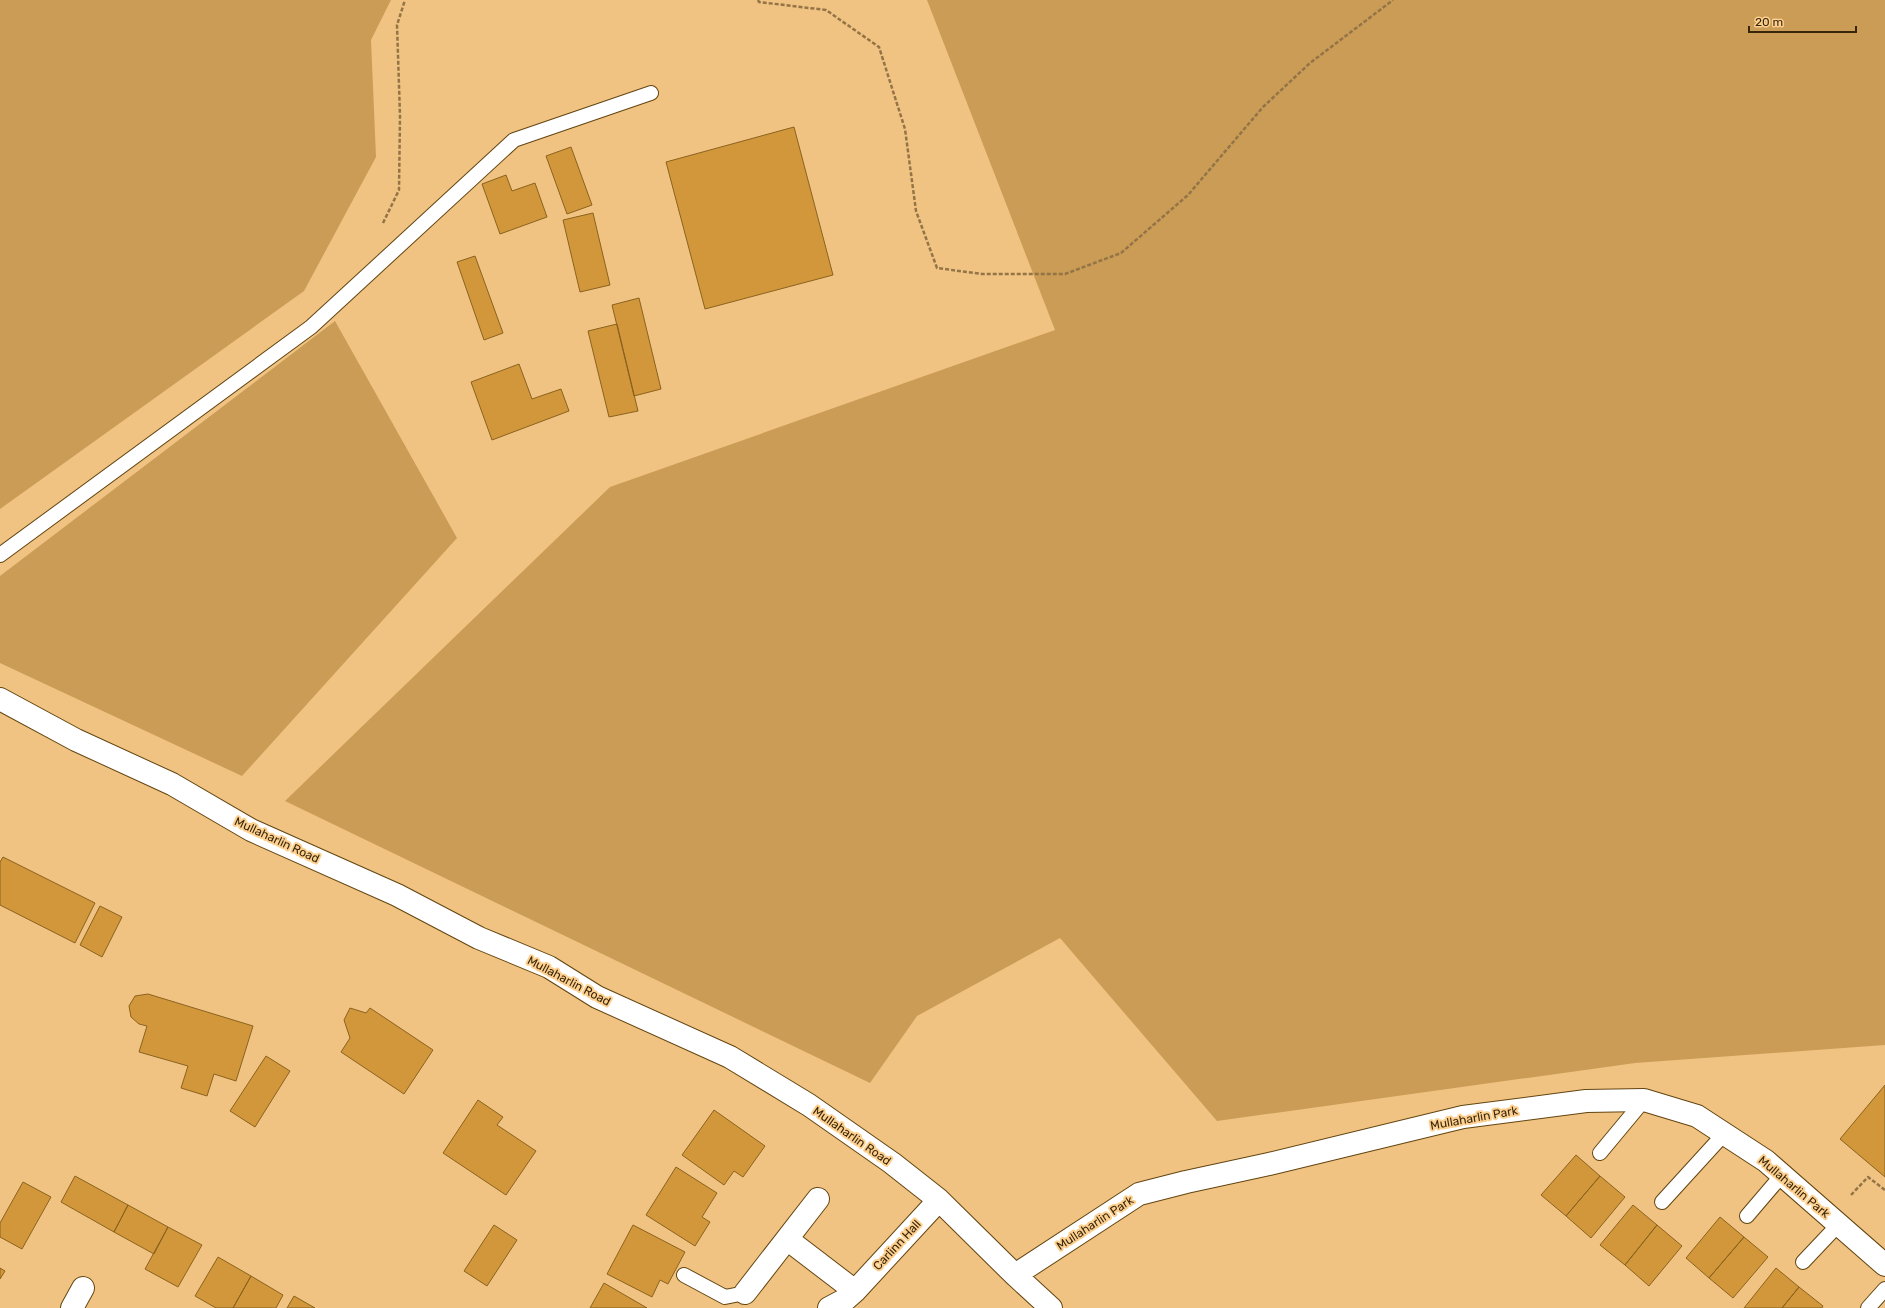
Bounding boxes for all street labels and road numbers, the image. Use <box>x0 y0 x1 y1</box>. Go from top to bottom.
street label: Mullaharlin Road <box>232 814 322 866</box>
street label: Mullaharlin Road <box>525 953 613 1009</box>
street label: Mullaharlin Park <box>1429 1103 1520 1133</box>
street label: Mullaharlin Road <box>810 1104 894 1168</box>
street label: Mullaharlin Park <box>1756 1153 1833 1221</box>
street label: Mullaharlin Park <box>1054 1193 1137 1253</box>
street label: Carlinn Hall <box>870 1217 924 1273</box>

